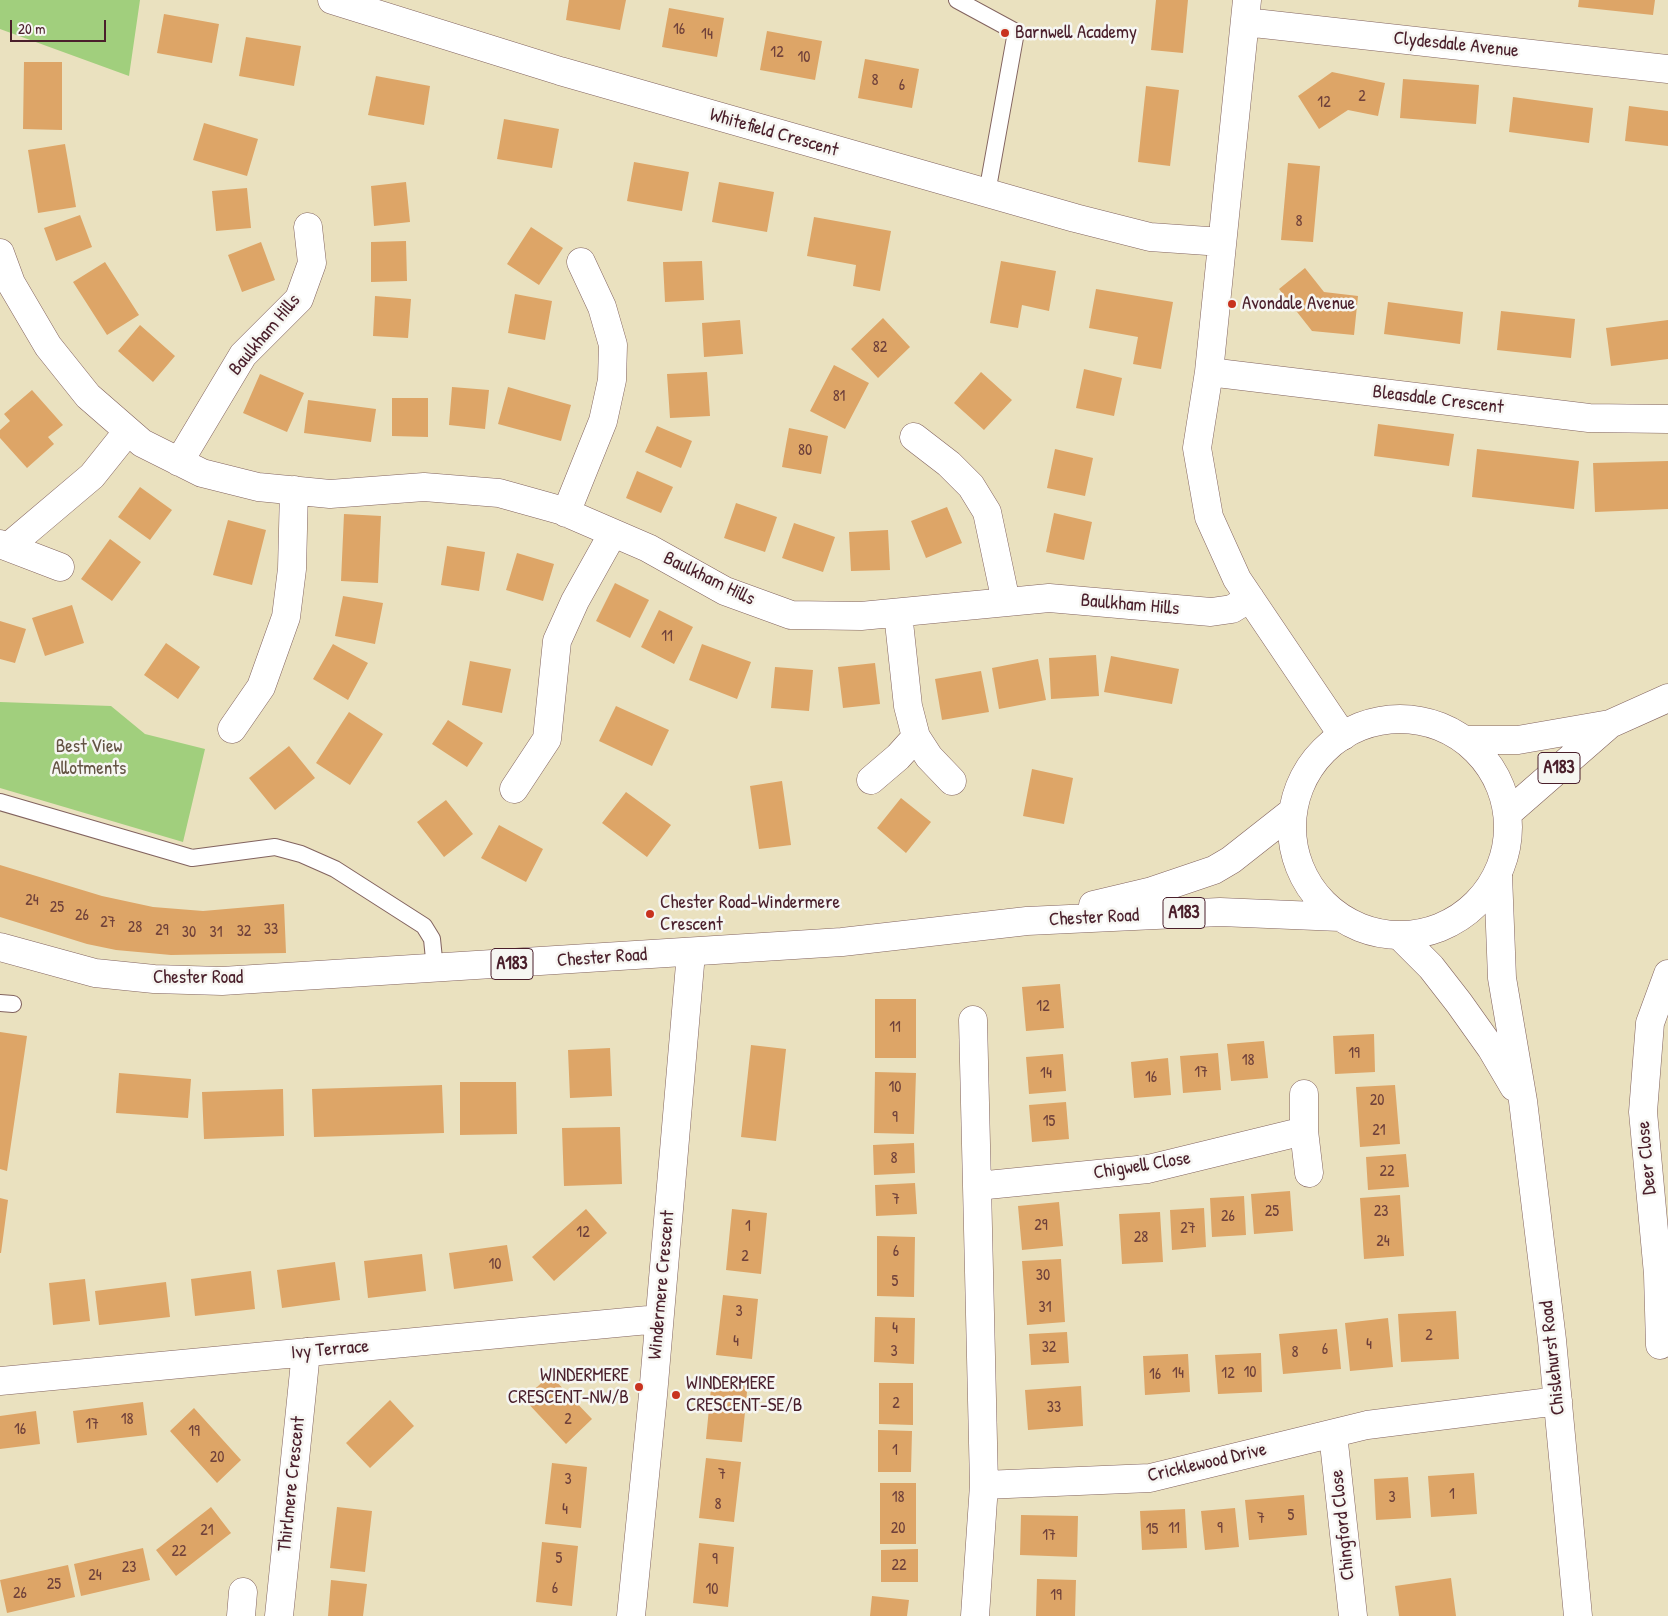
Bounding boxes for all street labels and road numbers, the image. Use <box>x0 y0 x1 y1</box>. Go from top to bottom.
street label: Clydesdale Avenue <box>1392 27 1520 63</box>
street label: Whitefield Crescent <box>707 104 841 162</box>
street label: Baulkham Hills <box>224 290 306 380</box>
street label: Bleasdale Crescent <box>1371 381 1505 419</box>
street label: Baulkham Hills <box>660 547 758 611</box>
street label: Baulkham Hills <box>1080 589 1180 621</box>
road number: A183 <box>1538 752 1580 784</box>
road number: A183 <box>1163 898 1205 928</box>
street label: Chester Road <box>1048 904 1140 932</box>
street label: Chester Road <box>556 943 648 973</box>
road number: A183 <box>491 949 533 980</box>
street label: Chester Road <box>153 967 243 989</box>
street label: Deer Close <box>1632 1120 1662 1196</box>
street label: Chigwell Close <box>1092 1147 1192 1185</box>
street label: Windermere Crescent <box>644 1210 680 1360</box>
street label: Chislehurst Road <box>1536 1300 1570 1416</box>
street label: Ivy Terrace <box>290 1335 370 1365</box>
street label: Thirlmere Crescent <box>274 1415 310 1553</box>
street label: Cricklewood Drive <box>1145 1438 1269 1488</box>
street label: Chingford Close <box>1326 1468 1360 1582</box>

